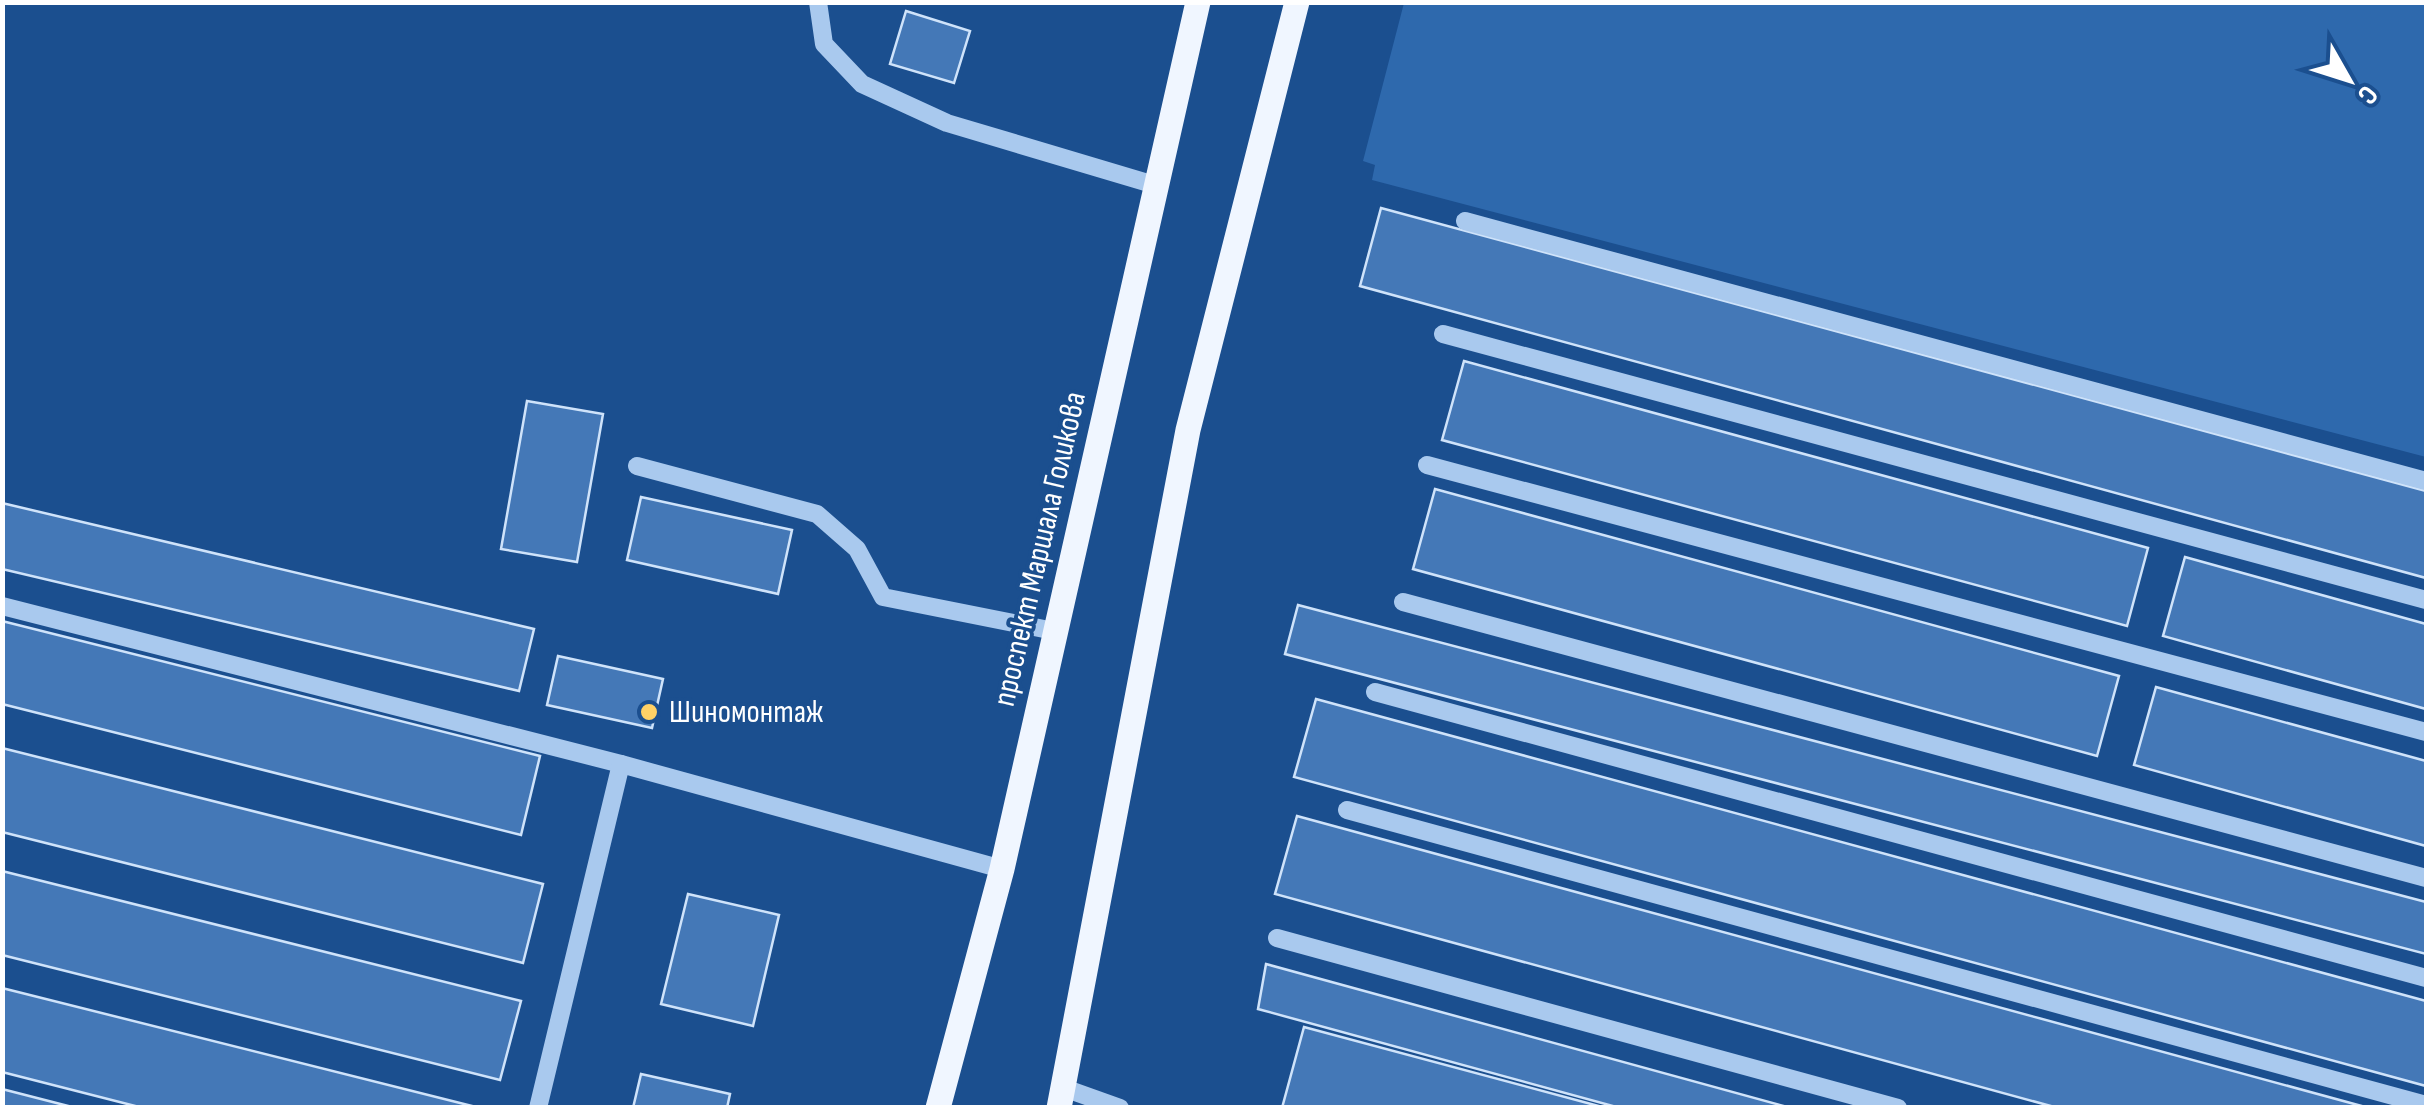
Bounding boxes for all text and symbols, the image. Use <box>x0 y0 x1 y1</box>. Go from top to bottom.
north arrow <box>2299 30 2399 130</box>
text: С <box>2350 79 2385 111</box>
street label: проспект Маршала Голикова <box>985 388 1095 710</box>
place label: Шиномонтаж <box>669 693 824 732</box>
marker: Шиномонтаж <box>638 701 660 723</box>

